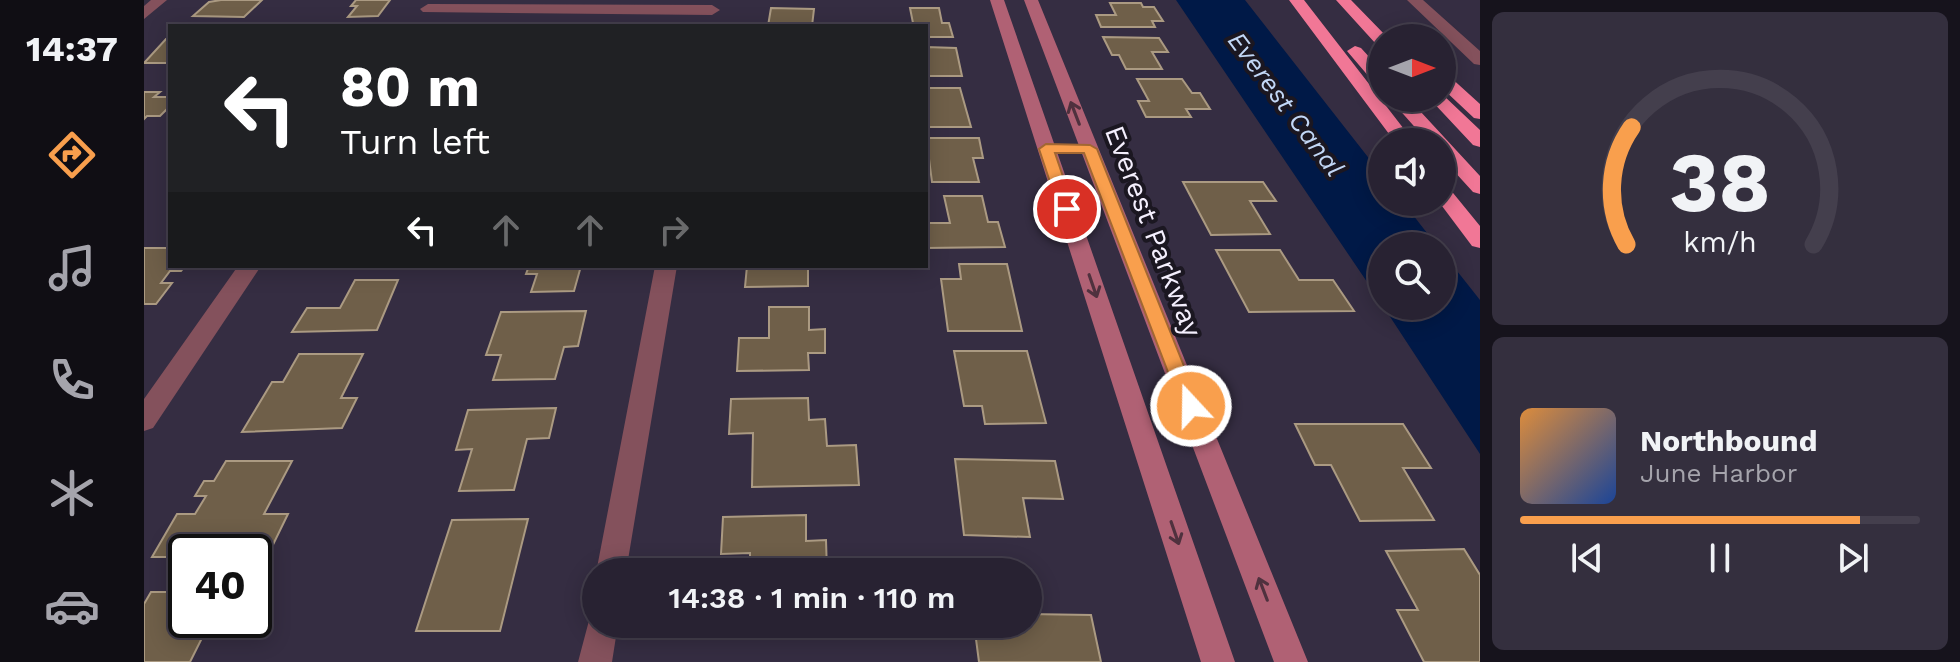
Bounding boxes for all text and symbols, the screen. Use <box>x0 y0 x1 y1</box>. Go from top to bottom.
north arrow <box>1368 24 1456 112</box>
map controls <box>1368 24 1456 320</box>
water label: Everest Canal <box>1222 26 1350 182</box>
text: 14:37 <box>26 28 118 70</box>
text: 80 m <box>340 54 480 120</box>
icon: left <box>208 56 312 160</box>
one-way arrow <box>1067 101 1082 126</box>
text: Turn left <box>340 121 490 163</box>
street label: Everest Parkway <box>1098 121 1209 342</box>
icon: directions <box>44 127 100 183</box>
button: sound <box>1368 128 1456 216</box>
text: 38 <box>1669 133 1771 230</box>
pin <box>1033 175 1101 243</box>
icon: arrive <box>1045 187 1089 231</box>
icon: left <box>400 208 444 252</box>
icon: ahead <box>484 208 528 252</box>
icon: ahead <box>568 208 612 252</box>
icon: right <box>652 208 696 252</box>
text: km/h <box>1683 225 1757 259</box>
button: search <box>1368 232 1456 320</box>
icon: music <box>44 240 100 296</box>
one-way arrow <box>1086 274 1101 299</box>
icon: phone <box>44 352 100 408</box>
position arrow <box>1149 364 1233 448</box>
text: Northbound <box>1640 423 1817 458</box>
text: June Harbor <box>1640 458 1797 488</box>
icon: climate <box>44 465 100 521</box>
one-way arrow <box>1169 520 1184 545</box>
speed limit sign: 40 <box>168 534 272 638</box>
icon: previous <box>1565 536 1609 580</box>
icon: pause <box>1698 536 1742 580</box>
icon: next <box>1831 536 1875 580</box>
one-way arrow <box>1255 577 1269 602</box>
icon: car <box>44 578 100 634</box>
text: 14:38 · 1 min · 110 m <box>669 580 955 615</box>

